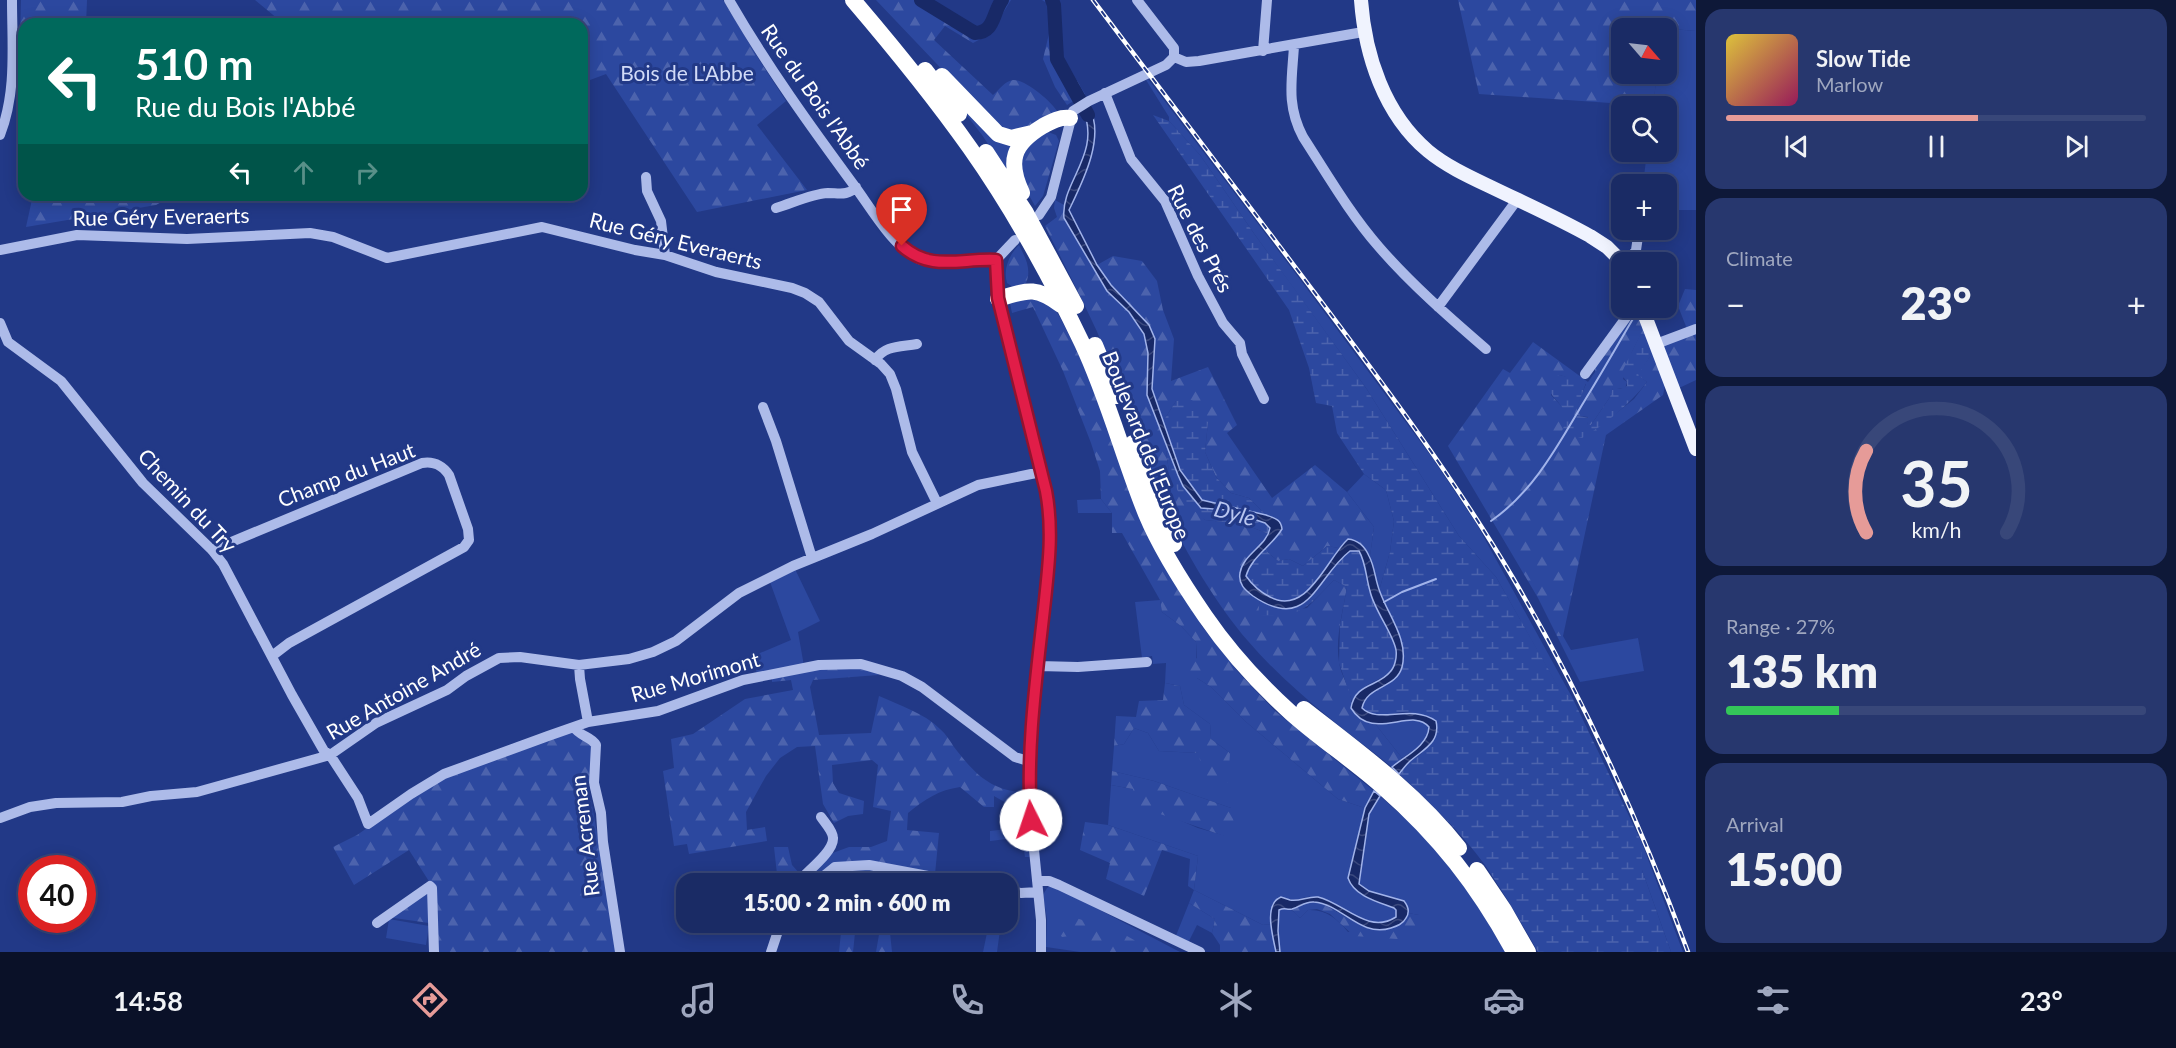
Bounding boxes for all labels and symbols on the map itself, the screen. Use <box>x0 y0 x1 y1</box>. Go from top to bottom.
north arrow <box>1611 18 1677 84</box>
street label: Rue du Bois l'Abbé <box>757 19 875 173</box>
park label: Bois de L'Abbe <box>620 60 754 85</box>
street label: Rue des Prés <box>1163 180 1239 296</box>
pin <box>876 184 927 246</box>
street label: Rue Géry Everaerts <box>72 202 250 230</box>
street label: Rue Géry Everaerts <box>587 206 765 274</box>
street label: Boulevard de l'Europe <box>1098 347 1196 543</box>
street label: Champ du Haut <box>274 436 419 512</box>
street label: Chemin du Try <box>133 443 243 557</box>
water label: Dyle <box>1211 495 1259 531</box>
street label: Rue Antoine André <box>321 636 485 744</box>
street label: Rue Morimont <box>628 646 763 706</box>
street label: Rue Acreman <box>564 774 604 898</box>
position arrow <box>999 788 1063 852</box>
speed limit sign: 40 <box>18 855 96 933</box>

